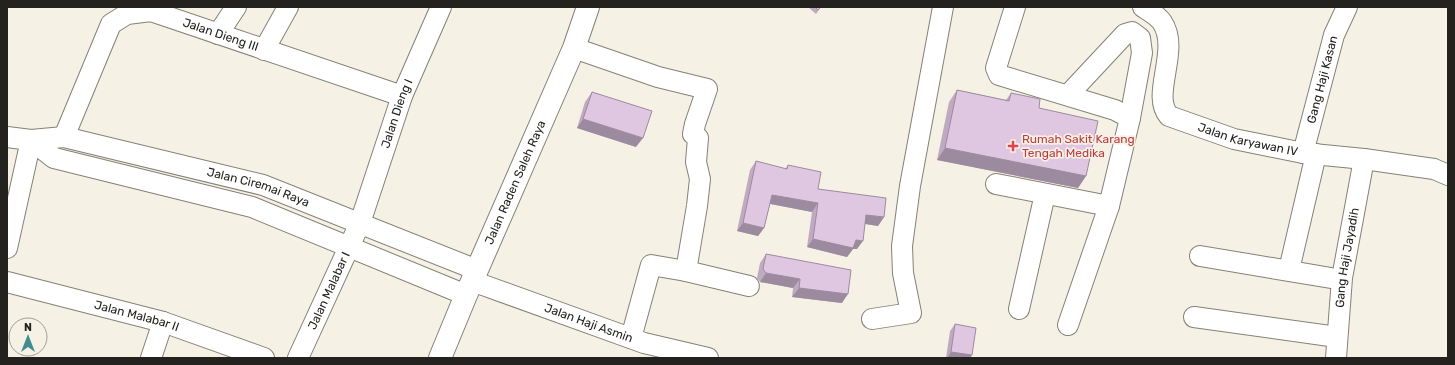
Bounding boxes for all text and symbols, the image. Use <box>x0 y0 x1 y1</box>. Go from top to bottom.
street label: Jalan Dieng III <box>181 15 260 54</box>
street label: Gang Haji Kasan <box>1304 34 1341 125</box>
street label: Jalan Dieng I <box>378 77 416 150</box>
street label: Jalan Raden Saleh Raya <box>482 118 548 247</box>
street label: Jalan Karyawan IV <box>1196 120 1299 159</box>
place label: Rumah Sakit Karang Tengah Medika <box>1022 132 1135 160</box>
marker: Rumah Sakit Karang Tengah Medika <box>1007 140 1019 152</box>
street label: Jalan Ciremai Raya <box>206 165 311 210</box>
street label: Gang Haji Jayadih <box>1333 207 1362 308</box>
street label: Jalan Malabar I <box>305 250 353 332</box>
street label: Jalan Malabar II <box>93 298 181 334</box>
street label: Jalan Haji Asmin <box>543 301 635 345</box>
north arrow <box>8 317 48 357</box>
text: N <box>24 321 32 334</box>

